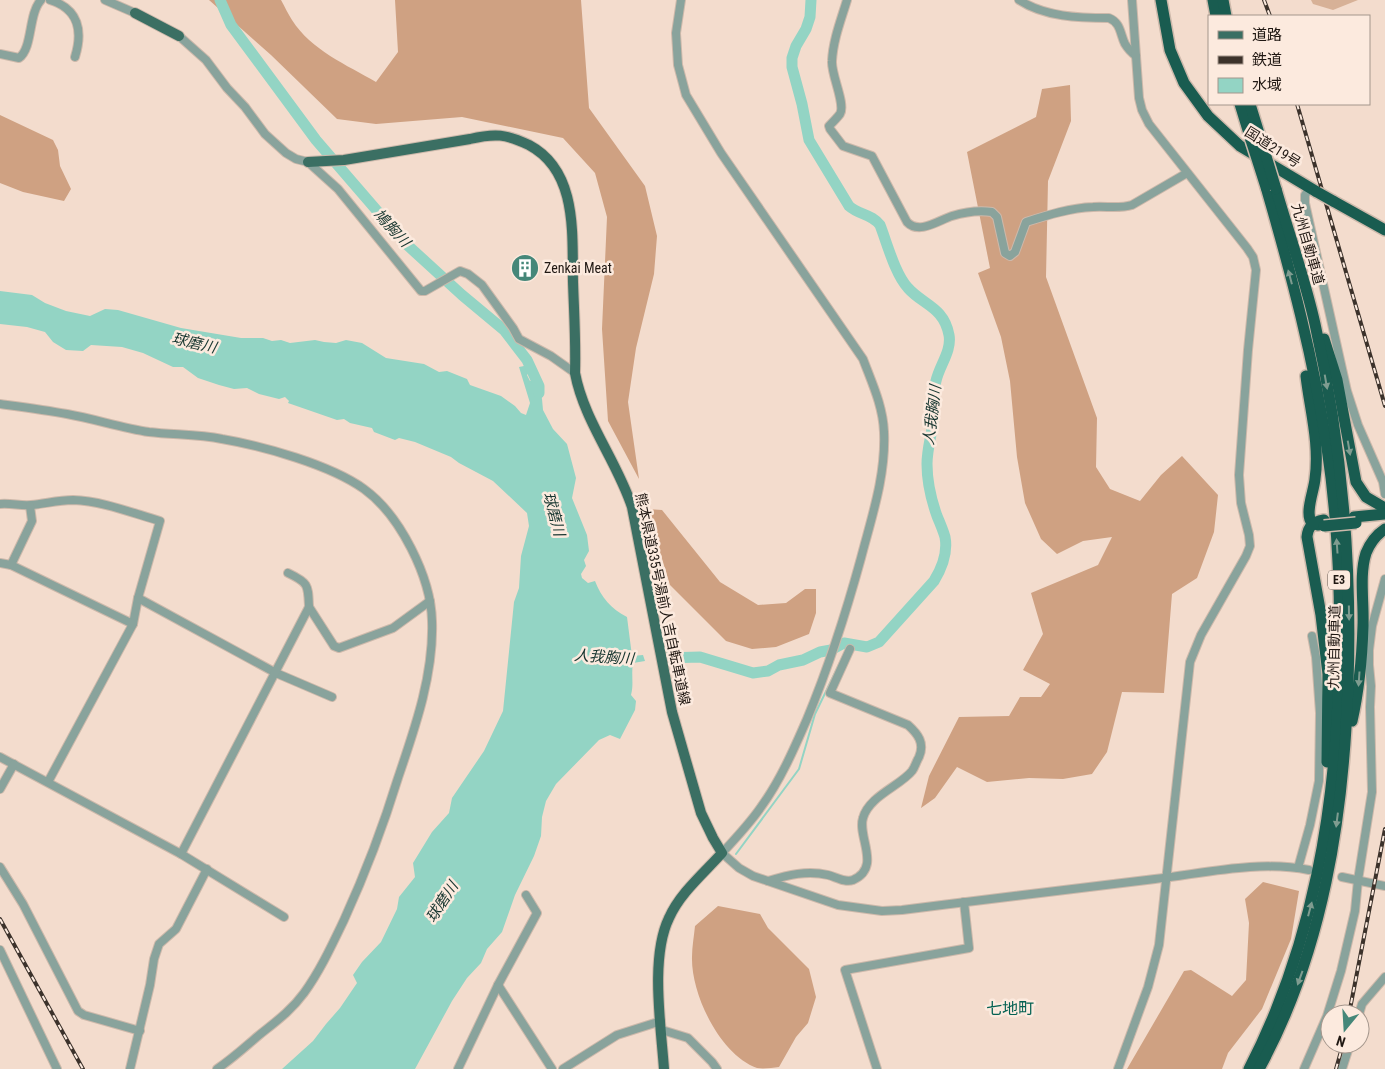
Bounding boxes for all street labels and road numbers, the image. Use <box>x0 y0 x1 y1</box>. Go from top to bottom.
street label: 国道219号 <box>1242 124 1304 170</box>
street label: 九州自動車道 <box>1289 201 1327 287</box>
street label: 熊本県道335号湯前人吉自転車道線 <box>633 491 693 707</box>
road number: E3 <box>1328 570 1350 590</box>
street label: 九州自動車道 <box>1325 605 1343 689</box>

